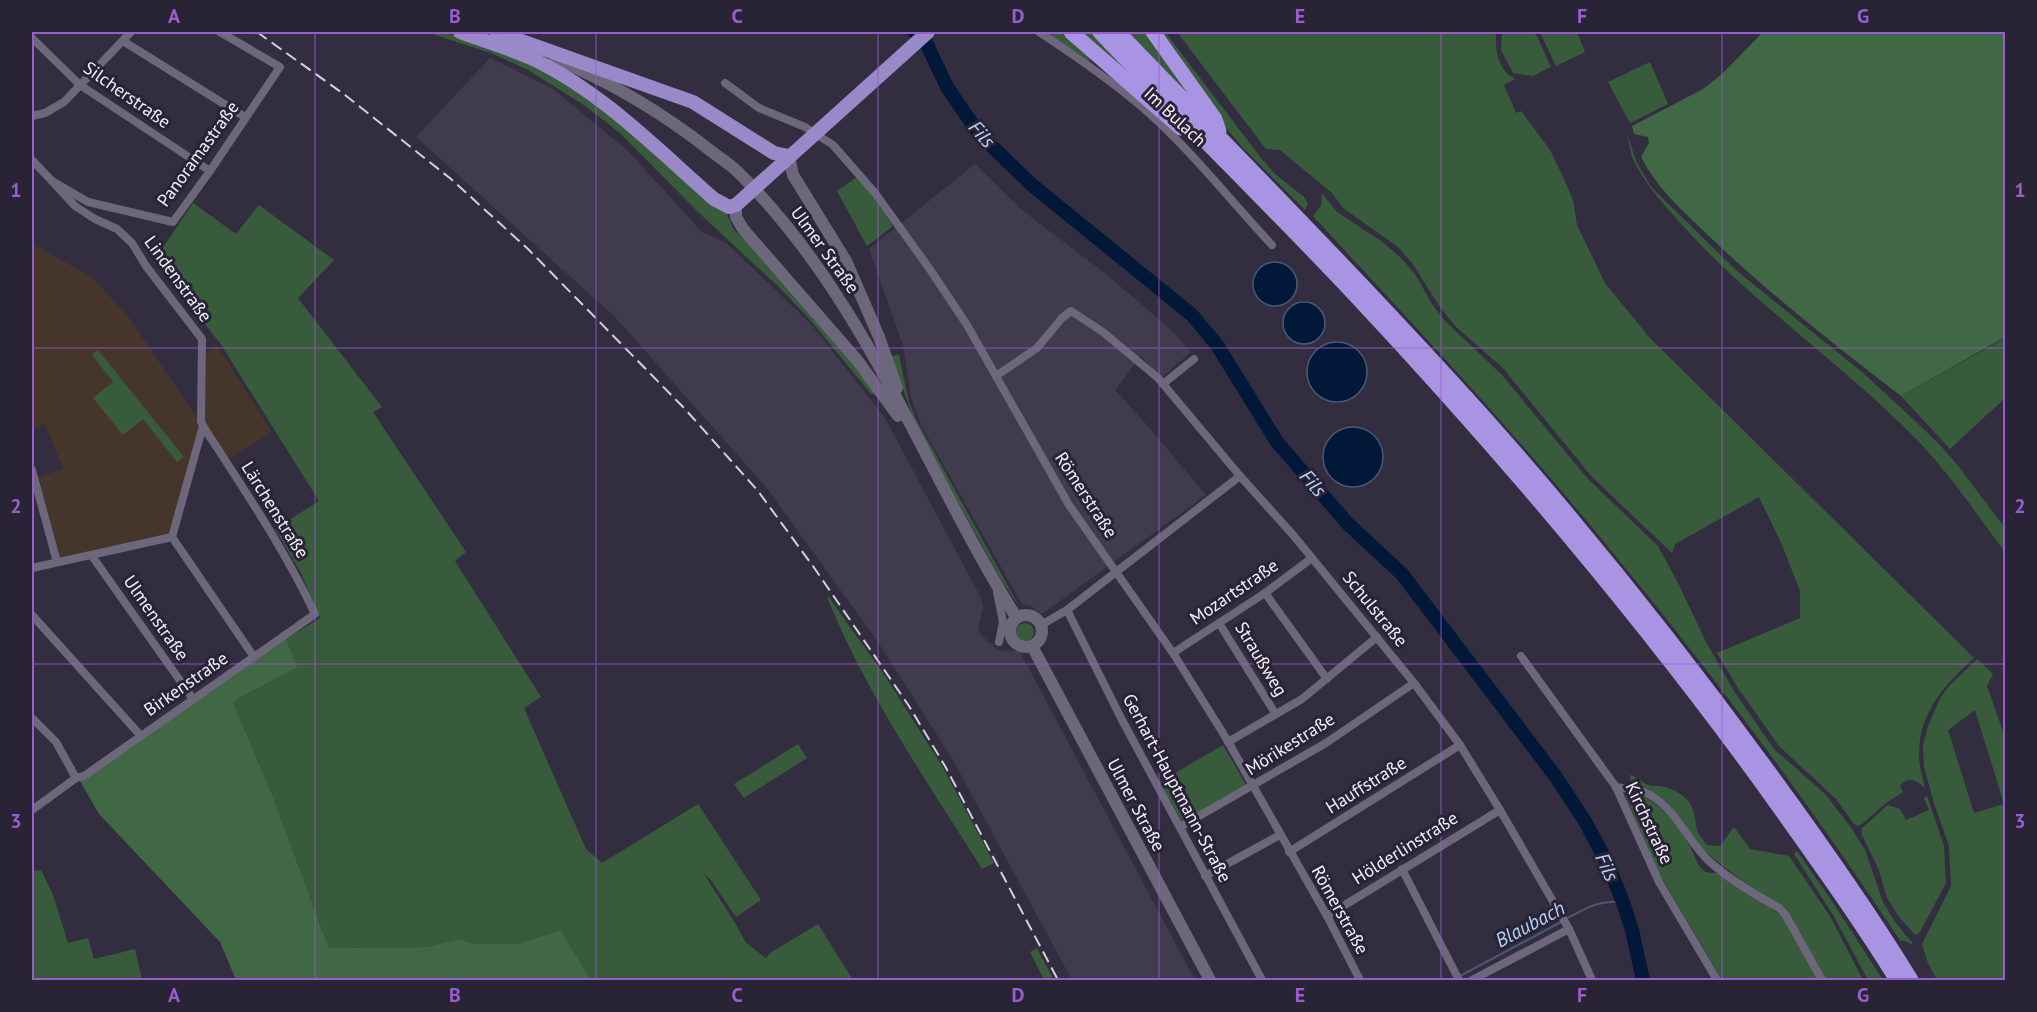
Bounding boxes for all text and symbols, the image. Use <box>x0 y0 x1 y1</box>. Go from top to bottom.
text: A <box>168 3 181 29</box>
text: B <box>449 3 461 29</box>
text: C <box>731 3 743 29</box>
text: D <box>1012 3 1025 29</box>
text: E <box>1295 3 1305 29</box>
text: F <box>1577 3 1587 29</box>
text: G <box>1857 3 1869 29</box>
street label: Silcherstraße <box>79 56 175 133</box>
street label: Im Bulach <box>1139 82 1211 151</box>
street label: Panoramastraße <box>152 96 244 211</box>
water label: Fils <box>963 115 1001 153</box>
text: 1 <box>10 177 22 203</box>
text: 1 <box>2014 177 2026 203</box>
street label: Ulmer Straße <box>786 202 865 298</box>
street label: Lindenstraße <box>139 231 217 326</box>
street label: Römerstraße <box>1050 447 1123 542</box>
street label: Lärchenstraße <box>237 457 314 562</box>
water label: Fils <box>1294 464 1332 502</box>
text: 2 <box>10 493 22 519</box>
text: 2 <box>2014 493 2026 519</box>
street label: Mozartstraße <box>1185 554 1282 630</box>
street label: Schulstraße <box>1338 566 1413 651</box>
street label: Ulmenstraße <box>119 571 194 665</box>
street label: Straußweg <box>1230 617 1293 700</box>
street label: Birkenstraße <box>139 646 232 721</box>
street label: Gerhart-Hauptmann-Straße <box>1118 689 1237 886</box>
street label: Mörikestraße <box>1241 707 1339 780</box>
street label: Hauffstraße <box>1321 751 1410 818</box>
street label: Ulmer Straße <box>1102 754 1171 855</box>
street label: Kirchstraße <box>1620 778 1679 868</box>
street label: Hölderlinstraße <box>1348 806 1462 889</box>
text: 3 <box>10 808 22 834</box>
text: 3 <box>2014 808 2026 834</box>
water label: Fils <box>1589 849 1625 885</box>
street label: Römerstraße <box>1307 861 1374 958</box>
water label: Blaubach <box>1491 895 1569 953</box>
text: A <box>168 982 181 1008</box>
text: B <box>449 982 461 1008</box>
text: C <box>731 982 743 1008</box>
text: D <box>1012 982 1025 1008</box>
text: E <box>1295 982 1305 1008</box>
text: F <box>1577 982 1587 1008</box>
text: G <box>1857 982 1869 1008</box>

